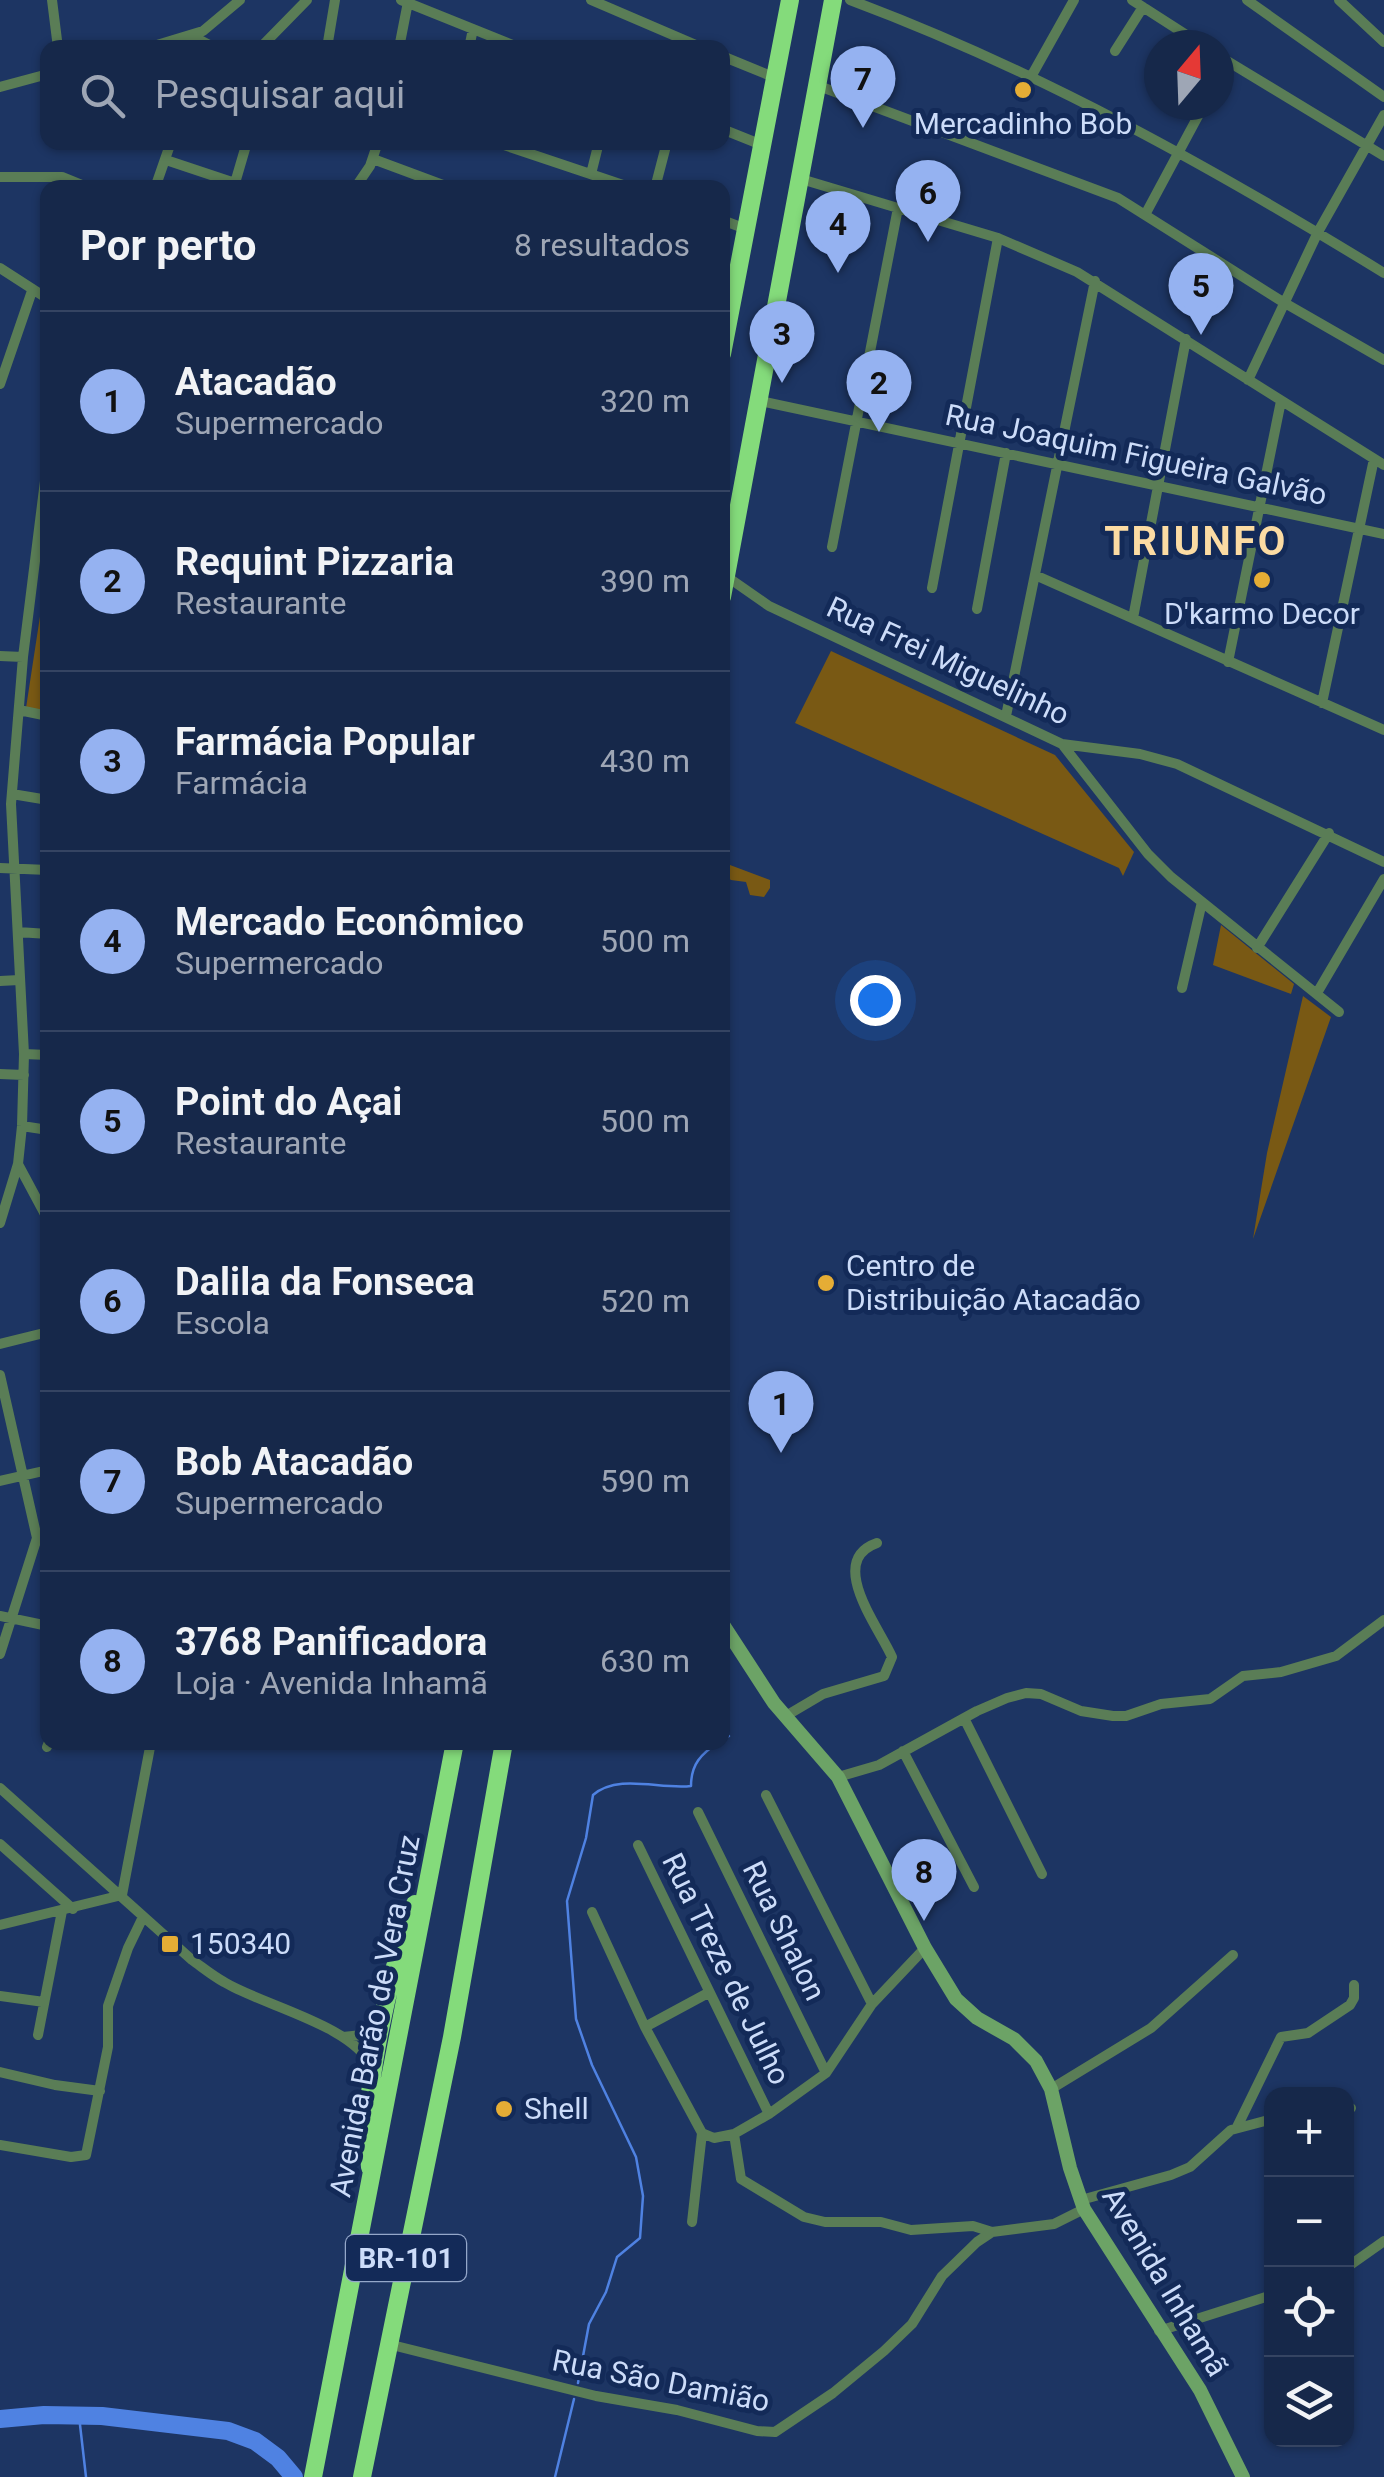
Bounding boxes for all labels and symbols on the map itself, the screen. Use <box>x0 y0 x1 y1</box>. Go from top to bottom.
north arrow <box>1144 30 1234 120</box>
pin: 7 <box>830 46 896 128</box>
marker: Mercadinho Bob <box>1012 79 1034 101</box>
place label: Mercadinho Bob <box>914 106 1132 141</box>
pin: 6 <box>896 160 960 242</box>
pin: 4 <box>806 190 870 273</box>
pin: 5 <box>1168 252 1234 335</box>
pin: 3 <box>750 300 814 383</box>
pin: 2 <box>846 350 912 432</box>
street label: Rua Joaquim Figueira Galvão <box>942 397 1330 512</box>
district label: TRIUNFO <box>1104 518 1288 565</box>
marker: D'karmo Decor <box>1251 569 1273 591</box>
street label: Rua Frei Miguelinho <box>822 589 1075 732</box>
place label: D'karmo Decor <box>1164 596 1360 631</box>
your location <box>850 975 901 1026</box>
place label: Centro de Distribuição Atacadão <box>846 1248 1141 1317</box>
marker: Centro de Distribuição Atacadão <box>815 1272 837 1294</box>
pin: 1 <box>748 1370 814 1453</box>
street label: Avenida Barão de Vera Cruz <box>322 1832 427 2200</box>
pin: 8 <box>892 1838 956 1921</box>
street label: Rua Treze de Julho <box>655 1847 798 2090</box>
street label: Rua Shalon <box>736 1856 833 2006</box>
place label: 150340 <box>190 1926 291 1961</box>
marker: 150340 <box>159 1933 181 1955</box>
place label: Shell <box>524 2091 589 2126</box>
marker: Shell <box>493 2098 515 2120</box>
street label: Avenida Inhamã <box>1095 2181 1235 2382</box>
road number: BR-101 <box>346 2235 466 2281</box>
street label: Rua São Damião <box>550 2342 773 2419</box>

